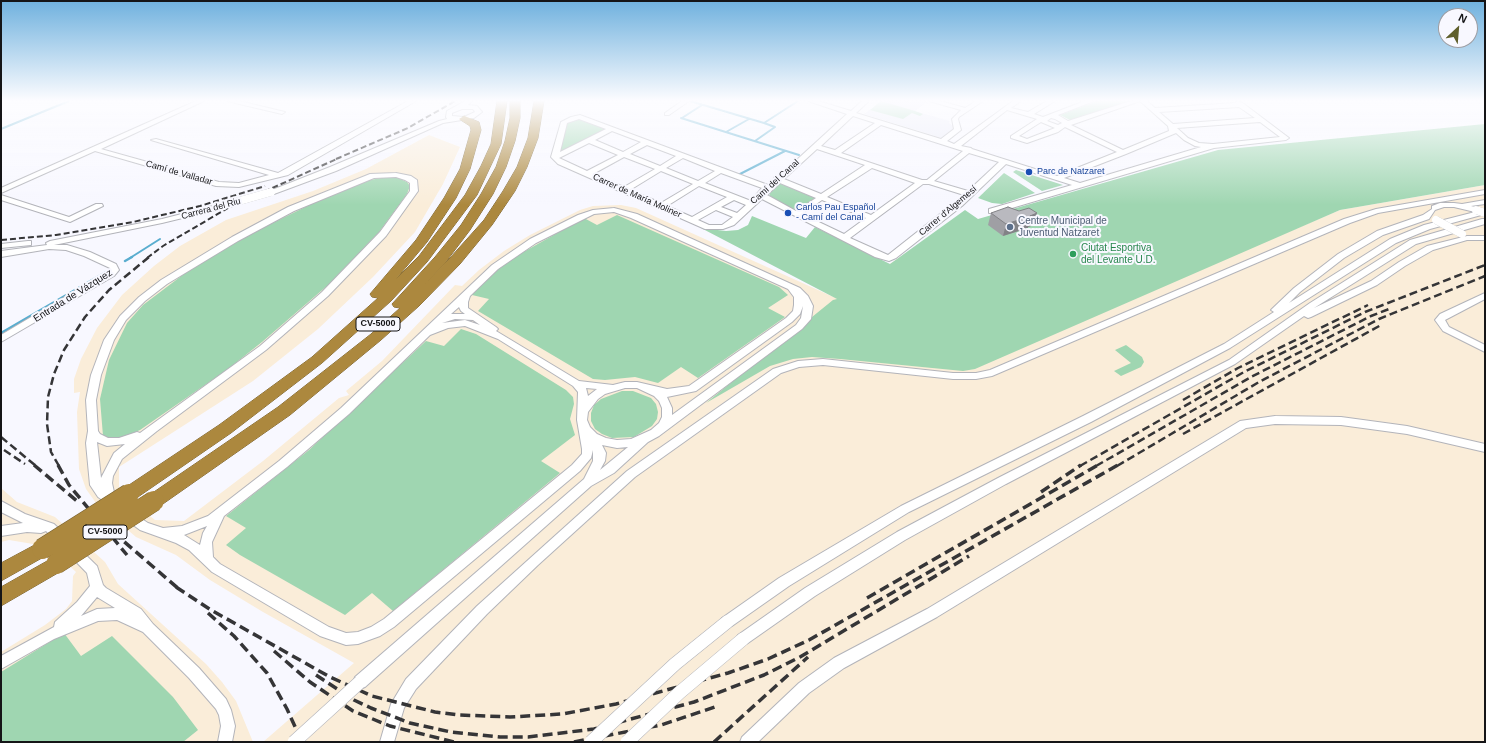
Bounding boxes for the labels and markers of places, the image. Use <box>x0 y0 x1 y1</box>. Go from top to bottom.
marker: Parc de Natzaret <box>1024 167 1034 177</box>
place label: Parc de Natzaret <box>1037 167 1105 177</box>
place label: Carlos Pau Español - Camí del Canal <box>796 203 876 224</box>
marker: Carlos Pau Español - Camí del Canal <box>783 208 793 218</box>
place label: Centre Municipal de Juventud Natzaret <box>1018 215 1107 238</box>
marker: Centre Municipal de Juventud Natzaret <box>1005 222 1015 232</box>
place label: Ciutat Esportiva del Levante U.D. <box>1081 242 1155 266</box>
marker: Ciutat Esportiva del Levante U.D. <box>1068 249 1078 259</box>

